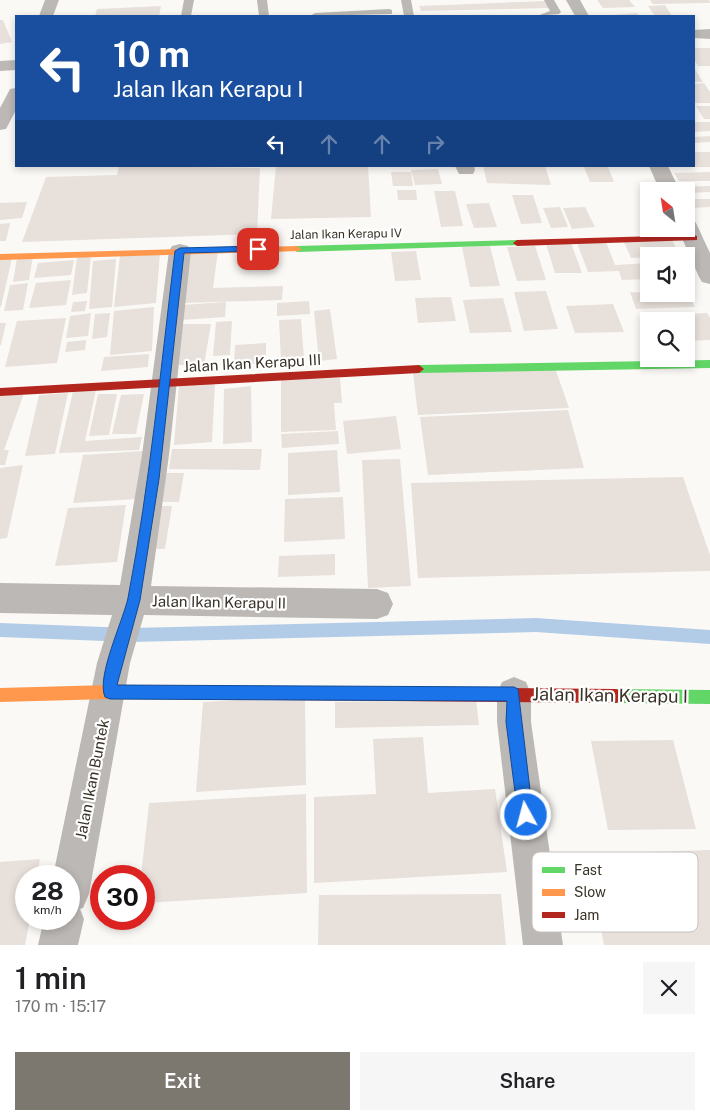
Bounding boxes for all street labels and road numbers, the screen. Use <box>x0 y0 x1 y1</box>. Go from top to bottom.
street label: Jalan Ikan Kerapu IV <box>290 226 402 242</box>
street label: Jalan Ikan Kerapu III <box>182 351 322 375</box>
street label: Jalan Ikan Kerapu II <box>152 592 286 612</box>
street label: Jalan Ikan Kerapu I <box>532 683 688 707</box>
street label: Jalan Ikan Buntek <box>72 717 112 841</box>

